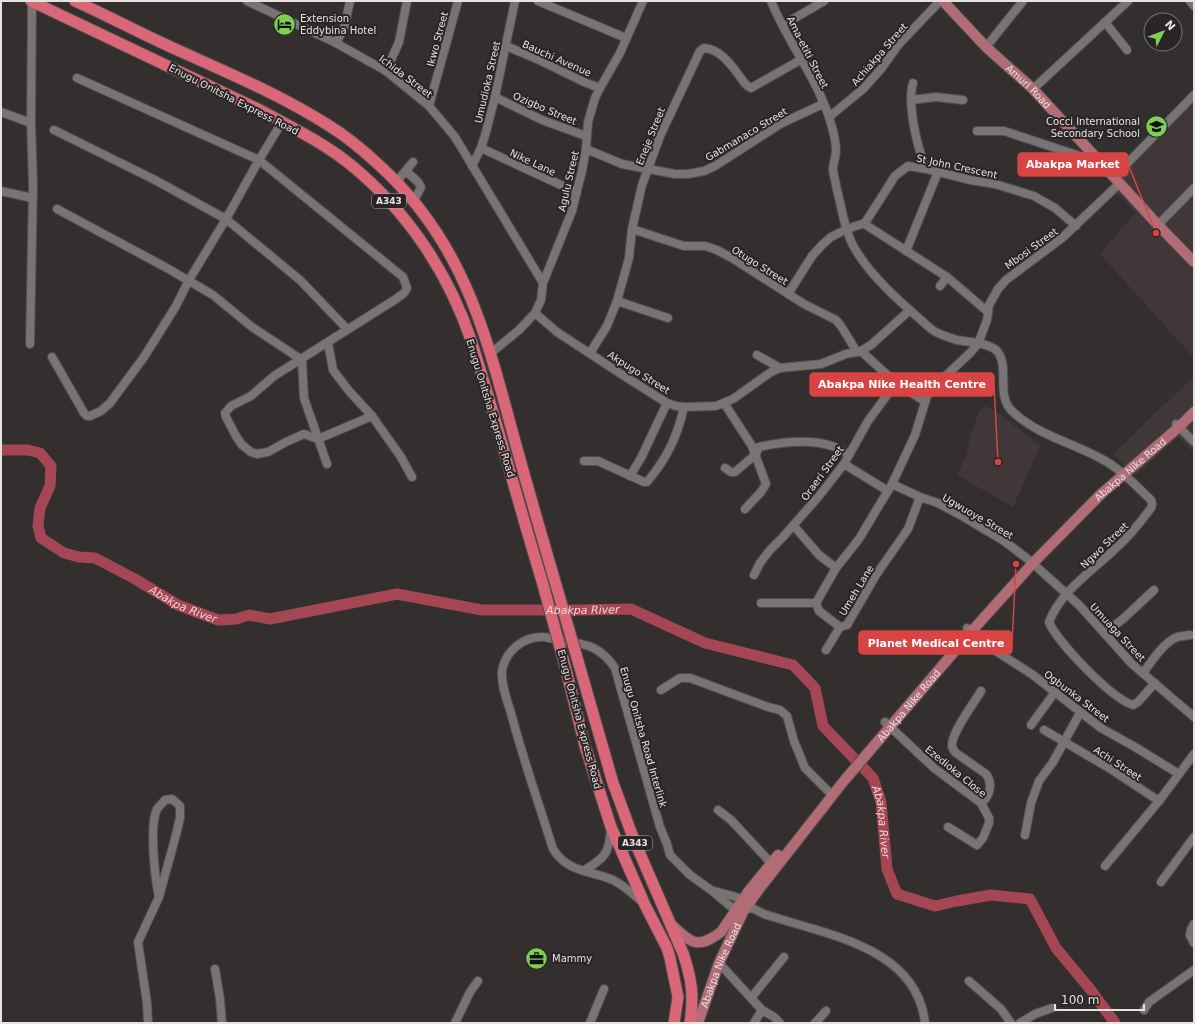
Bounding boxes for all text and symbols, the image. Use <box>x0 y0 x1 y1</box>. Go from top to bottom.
street label: Ikwo Street <box>425 10 450 68</box>
hotel icon: Extension Eddybina Hotel <box>271 11 297 37</box>
north arrow <box>1143 12 1183 52</box>
place label: Extension Eddybina Hotel <box>300 13 376 36</box>
street label: Ama-etiti Street <box>785 14 831 90</box>
text: N <box>1162 18 1178 33</box>
street label: Achiakpa Street <box>849 21 910 88</box>
street label: Bauchi Avenue <box>521 38 593 79</box>
street label: Umudioka Street <box>473 40 502 124</box>
street label: Ichida Street <box>377 53 434 100</box>
street label: Enugu Onitsha Express Road <box>167 62 300 137</box>
street label: Amuri Road <box>1004 63 1053 111</box>
street label: Ozigbo Street <box>511 90 578 127</box>
street label: Eneje Street <box>634 106 667 167</box>
street label: Gabmanaco Street <box>703 106 789 163</box>
school or university icon: Cocci International Secondary School <box>1143 114 1169 140</box>
place label: Cocci International Secondary School <box>1046 116 1140 139</box>
street label: Nike Lane <box>508 147 557 178</box>
street label: Agulu Street <box>556 149 581 213</box>
street label: St John Crescent <box>915 153 998 180</box>
callout: Abakpa Market <box>1018 153 1128 176</box>
text: Abakpa Market <box>1026 158 1120 171</box>
road number: A343 <box>372 194 406 208</box>
street label: Mbosi Street <box>1003 225 1060 271</box>
street label: Otugo Street <box>730 244 790 287</box>
street label: Enugu Onitsha Express Road <box>464 338 517 479</box>
street label: Akpugo Street <box>606 349 672 396</box>
callout: Abakpa Nike Health Centre <box>810 373 994 396</box>
text: Abakpa Nike Health Centre <box>818 378 986 391</box>
street label: Abakpa Nike Road <box>1092 436 1168 503</box>
street label: Oraeri Street <box>799 444 846 503</box>
street label: Ugwuoye Street <box>940 492 1015 541</box>
street label: Ngwo Street <box>1078 520 1130 571</box>
street label: Umeh Lane <box>837 563 876 617</box>
water label: Abakpa River <box>146 583 220 627</box>
street label: Umuaga Street <box>1088 601 1147 664</box>
water label: Abakpa River <box>545 603 621 617</box>
callout: Planet Medical Centre <box>859 631 1012 654</box>
text: Planet Medical Centre <box>868 637 1004 650</box>
street label: Enugu Onitsha Express Road <box>556 648 603 790</box>
street label: Enugu Onitsha Road Interlink <box>618 665 669 809</box>
street label: Abakpa Nike Road <box>875 667 943 744</box>
street label: Ogbunka Street <box>1042 668 1111 724</box>
street label: Ezedioka Close <box>923 743 988 799</box>
street label: Achi Street <box>1092 744 1144 783</box>
water label: Abakpa River <box>869 783 892 860</box>
road number: A343 <box>618 836 652 850</box>
street label: Abakpa Nike Road <box>699 921 743 1009</box>
office icon: Mammy <box>524 945 550 971</box>
place label: Mammy <box>552 953 592 964</box>
scale bar <box>1055 986 1144 1012</box>
text: 100 m <box>1061 993 1099 1007</box>

